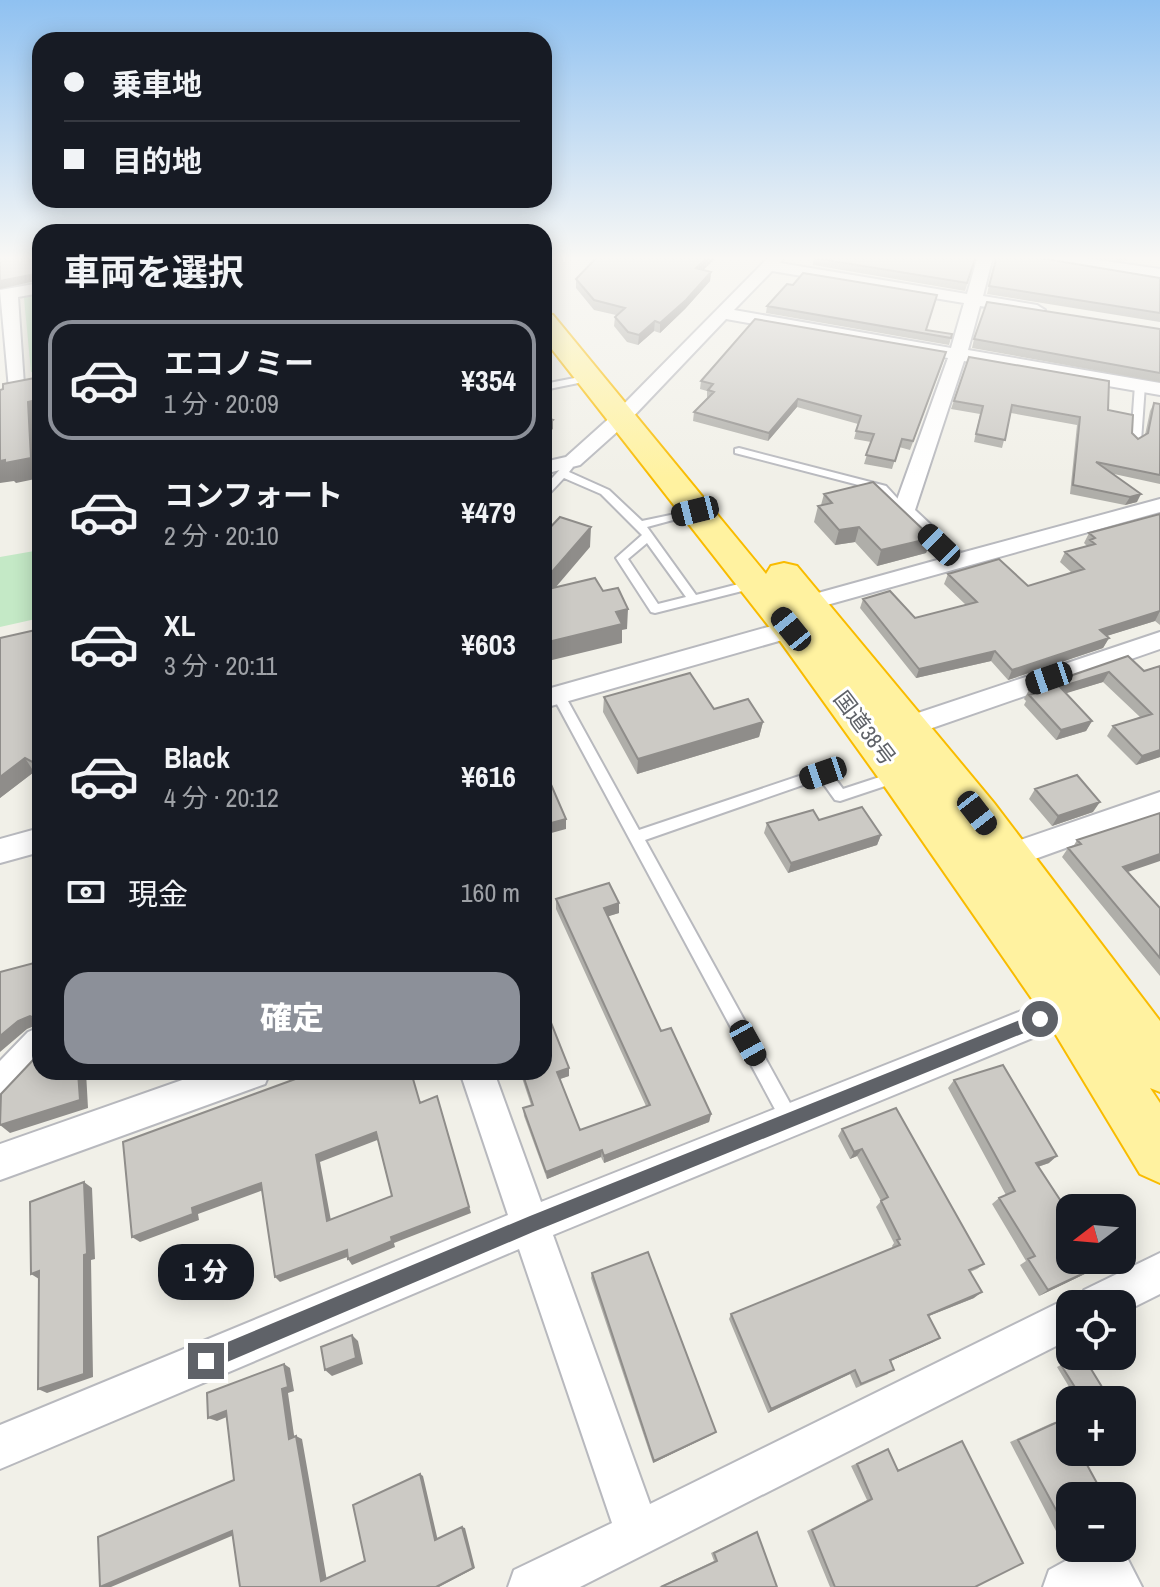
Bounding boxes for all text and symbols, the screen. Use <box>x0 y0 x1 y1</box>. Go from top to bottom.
text: 乗車地 <box>112 64 202 104</box>
text: 目的地 <box>112 141 202 181</box>
text: 車両を選択 <box>64 248 244 296</box>
text: エコノミー <box>164 343 314 383</box>
icon: car <box>68 344 140 416</box>
text: ¥354 <box>461 360 516 400</box>
text: 1 分 · 20:09 <box>164 386 279 421</box>
text: コンフォート <box>164 475 343 515</box>
icon: car <box>68 476 140 548</box>
text: ¥479 <box>461 492 516 532</box>
car <box>669 494 721 528</box>
text: 2 分 · 20:10 <box>164 518 279 553</box>
car <box>913 520 965 570</box>
car <box>767 603 815 655</box>
text: XL <box>164 605 195 645</box>
icon: car <box>68 608 140 680</box>
text: ¥603 <box>461 624 516 664</box>
text: 3 分 · 20:11 <box>164 648 277 683</box>
car <box>1022 659 1076 697</box>
street label: 国道38号 <box>827 685 903 771</box>
text: Black <box>164 737 230 777</box>
icon: car <box>68 740 140 812</box>
car <box>796 754 850 792</box>
text: ¥616 <box>461 756 516 796</box>
text: 4 分 · 20:12 <box>164 780 279 815</box>
car <box>953 787 1001 839</box>
icon: cash <box>64 870 108 914</box>
text: 現金 <box>128 874 188 914</box>
text: 160 m <box>461 875 520 910</box>
button: 確定 <box>64 972 520 1064</box>
route start <box>1022 1001 1058 1037</box>
car <box>726 1016 770 1070</box>
north arrow <box>1056 1194 1136 1274</box>
map controls <box>1056 1194 1136 1562</box>
callout: 1 分 <box>158 1245 254 1301</box>
text: 1 分 <box>184 1254 228 1289</box>
button: locate <box>1056 1290 1136 1370</box>
route end <box>188 1343 224 1379</box>
button: + <box>1056 1386 1136 1466</box>
button: − <box>1056 1482 1136 1562</box>

